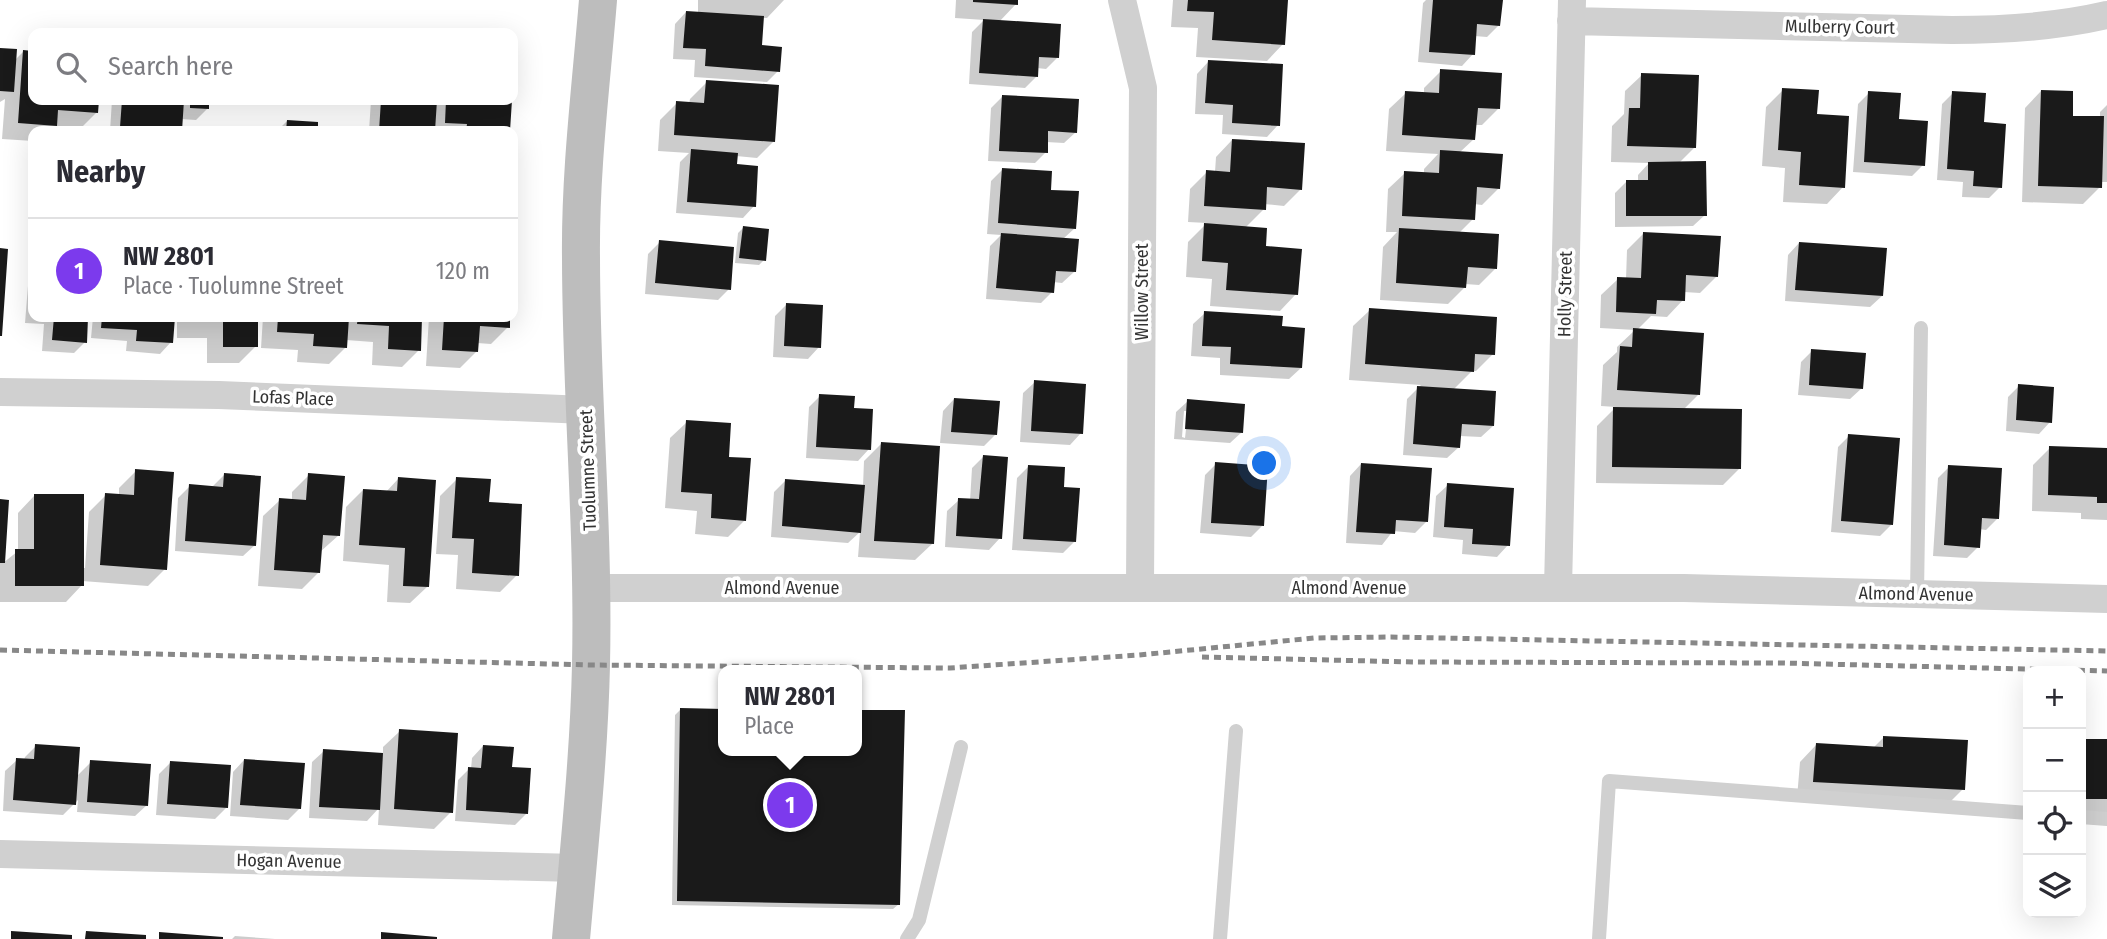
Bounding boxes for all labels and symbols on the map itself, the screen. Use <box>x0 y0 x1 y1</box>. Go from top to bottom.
street label: Mulberry Court <box>1785 15 1895 39</box>
street label: Willow Street <box>1131 243 1153 341</box>
street label: Holly Street <box>1553 251 1577 337</box>
street label: Lofas Place <box>252 386 334 410</box>
street label: Tuolumne Street <box>575 409 601 531</box>
your location <box>1247 446 1281 480</box>
street label: Almond Avenue <box>725 577 840 599</box>
street label: Almond Avenue <box>1292 577 1407 599</box>
street label: Almond Avenue <box>1858 582 1974 606</box>
pin: 1 <box>767 779 813 831</box>
street label: Hogan Avenue <box>236 849 342 873</box>

